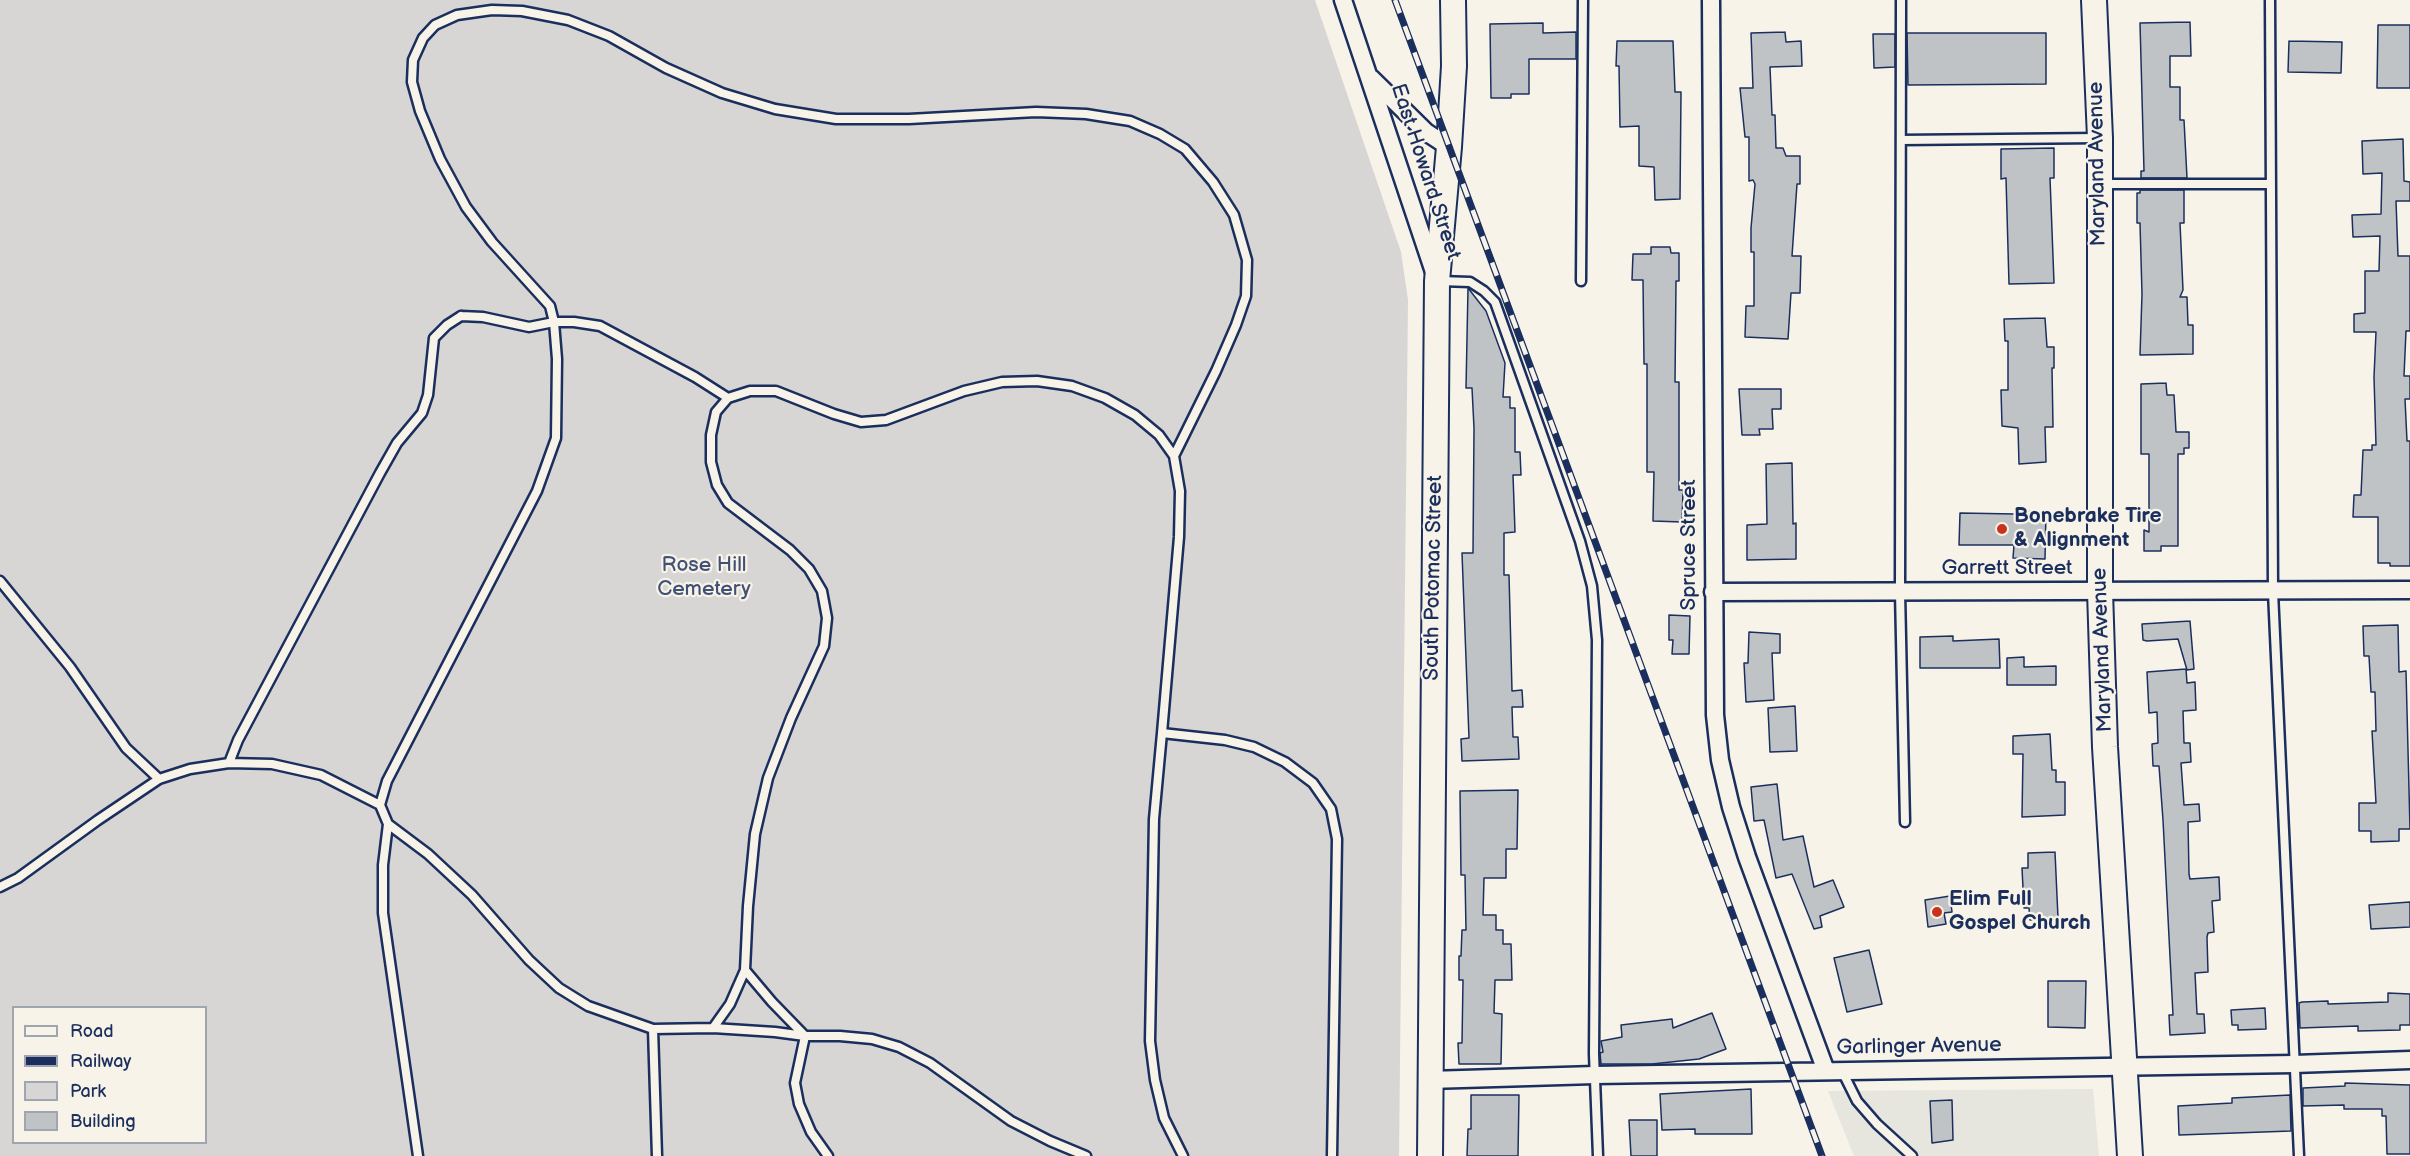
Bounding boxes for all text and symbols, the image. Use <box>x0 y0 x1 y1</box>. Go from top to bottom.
street label: East Howard Street <box>1385 81 1465 263</box>
street label: Maryland Avenue <box>2084 82 2112 246</box>
street label: South Potomac Street <box>1420 475 1448 681</box>
street label: Spruce Street <box>1677 479 1703 611</box>
place label: Bonebrake Tire & Alignment <box>2014 504 2162 554</box>
marker: Bonebrake Tire & Alignment <box>1995 522 2009 536</box>
park label: Rose Hill Cemetery <box>657 553 751 603</box>
street label: Garrett Street <box>1941 556 2073 582</box>
street label: Maryland Avenue <box>2088 567 2118 733</box>
place label: Elim Full Gospel Church <box>1949 887 2091 937</box>
marker: Elim Full Gospel Church <box>1930 905 1944 919</box>
legend <box>12 1006 207 1144</box>
text: Road <box>70 1021 114 1042</box>
street label: Garlinger Avenue <box>1836 1033 2002 1061</box>
text: Railway <box>70 1051 132 1072</box>
text: Park <box>70 1081 106 1102</box>
text: Building <box>70 1111 136 1132</box>

